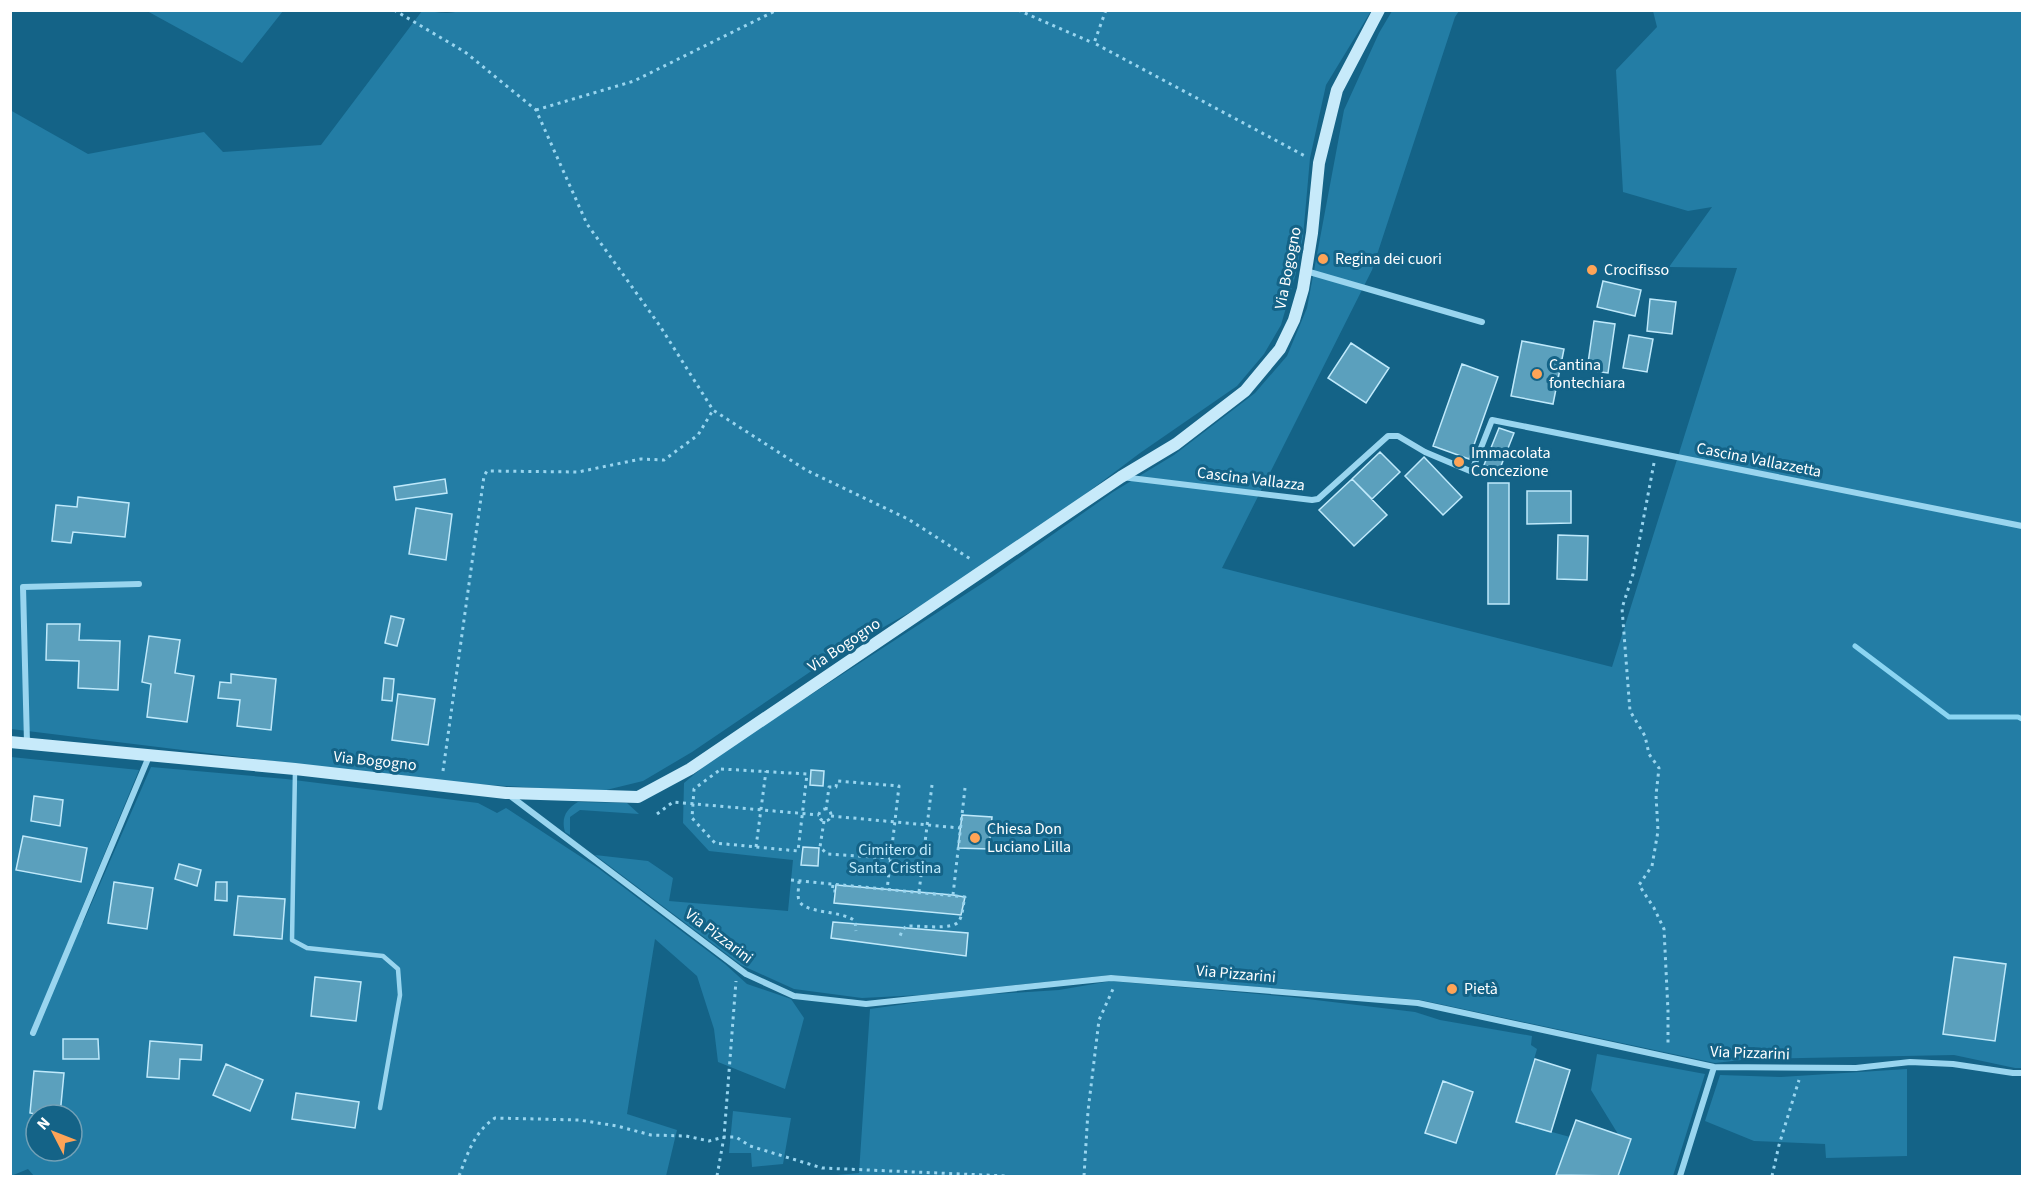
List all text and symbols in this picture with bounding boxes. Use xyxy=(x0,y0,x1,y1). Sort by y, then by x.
street label: Via Bogogno xyxy=(1269,225,1307,311)
place label: Regina dei cuori xyxy=(1335,248,1442,270)
marker: Regina dei cuori xyxy=(1316,252,1330,266)
place label: Crocifisso xyxy=(1604,259,1669,281)
marker: Crocifisso xyxy=(1585,263,1599,277)
place label: Cantina fontechiara xyxy=(1549,354,1625,394)
marker: Cantina fontechiara xyxy=(1530,367,1544,381)
street label: Cascina Vallazzetta xyxy=(1695,437,1823,483)
place label: Immacolata Concezione xyxy=(1471,442,1551,482)
marker: Immacolata Concezione xyxy=(1452,455,1466,469)
street label: Cascina Vallazza xyxy=(1196,461,1306,497)
street label: Via Bogogno xyxy=(803,613,885,677)
street label: Via Bogogno xyxy=(332,746,418,776)
place label: Chiesa Don Luciano Lilla xyxy=(987,818,1071,858)
marker: Chiesa Don Luciano Lilla xyxy=(968,831,982,845)
park label: Cimitero di Santa Cristina xyxy=(849,839,941,879)
street label: Via Pizzarini xyxy=(680,903,758,969)
street label: Via Pizzarini xyxy=(1195,960,1277,988)
place label: Pietà xyxy=(1464,978,1498,1000)
marker: Pietà xyxy=(1445,982,1459,996)
street label: Via Pizzarini xyxy=(1710,1041,1790,1065)
north arrow xyxy=(24,1103,84,1163)
text: N xyxy=(32,1112,55,1135)

